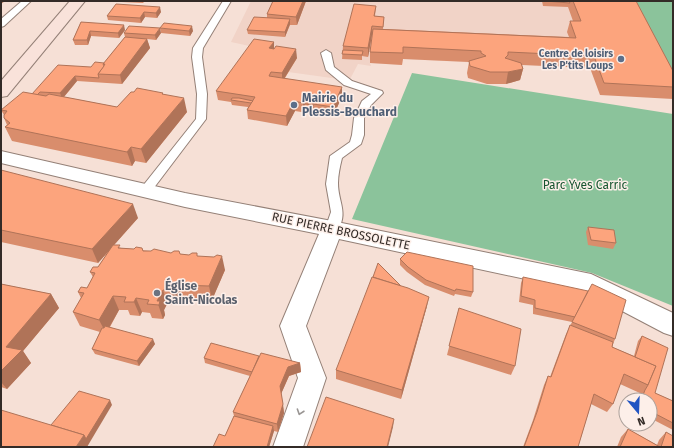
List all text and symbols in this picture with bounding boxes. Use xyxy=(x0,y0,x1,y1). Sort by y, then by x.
place label: Centre de loisirs Les P'tits Loups xyxy=(539,48,613,72)
marker: Centre de loisirs Les P'tits Loups xyxy=(616,54,626,64)
place label: Mairie du Plessis-Bouchard xyxy=(302,91,397,119)
marker: Mairie du Plessis-Bouchard xyxy=(289,100,299,110)
park label: Parc Yves Carric xyxy=(543,178,628,192)
street label: RUE PIERRE BROSSOLETTE xyxy=(271,209,411,253)
place label: Église Saint-Nicolas xyxy=(165,277,238,307)
marker: Église Saint-Nicolas xyxy=(152,288,162,298)
north arrow xyxy=(618,392,658,432)
one-way arrow xyxy=(296,409,305,416)
text: N xyxy=(636,414,647,428)

